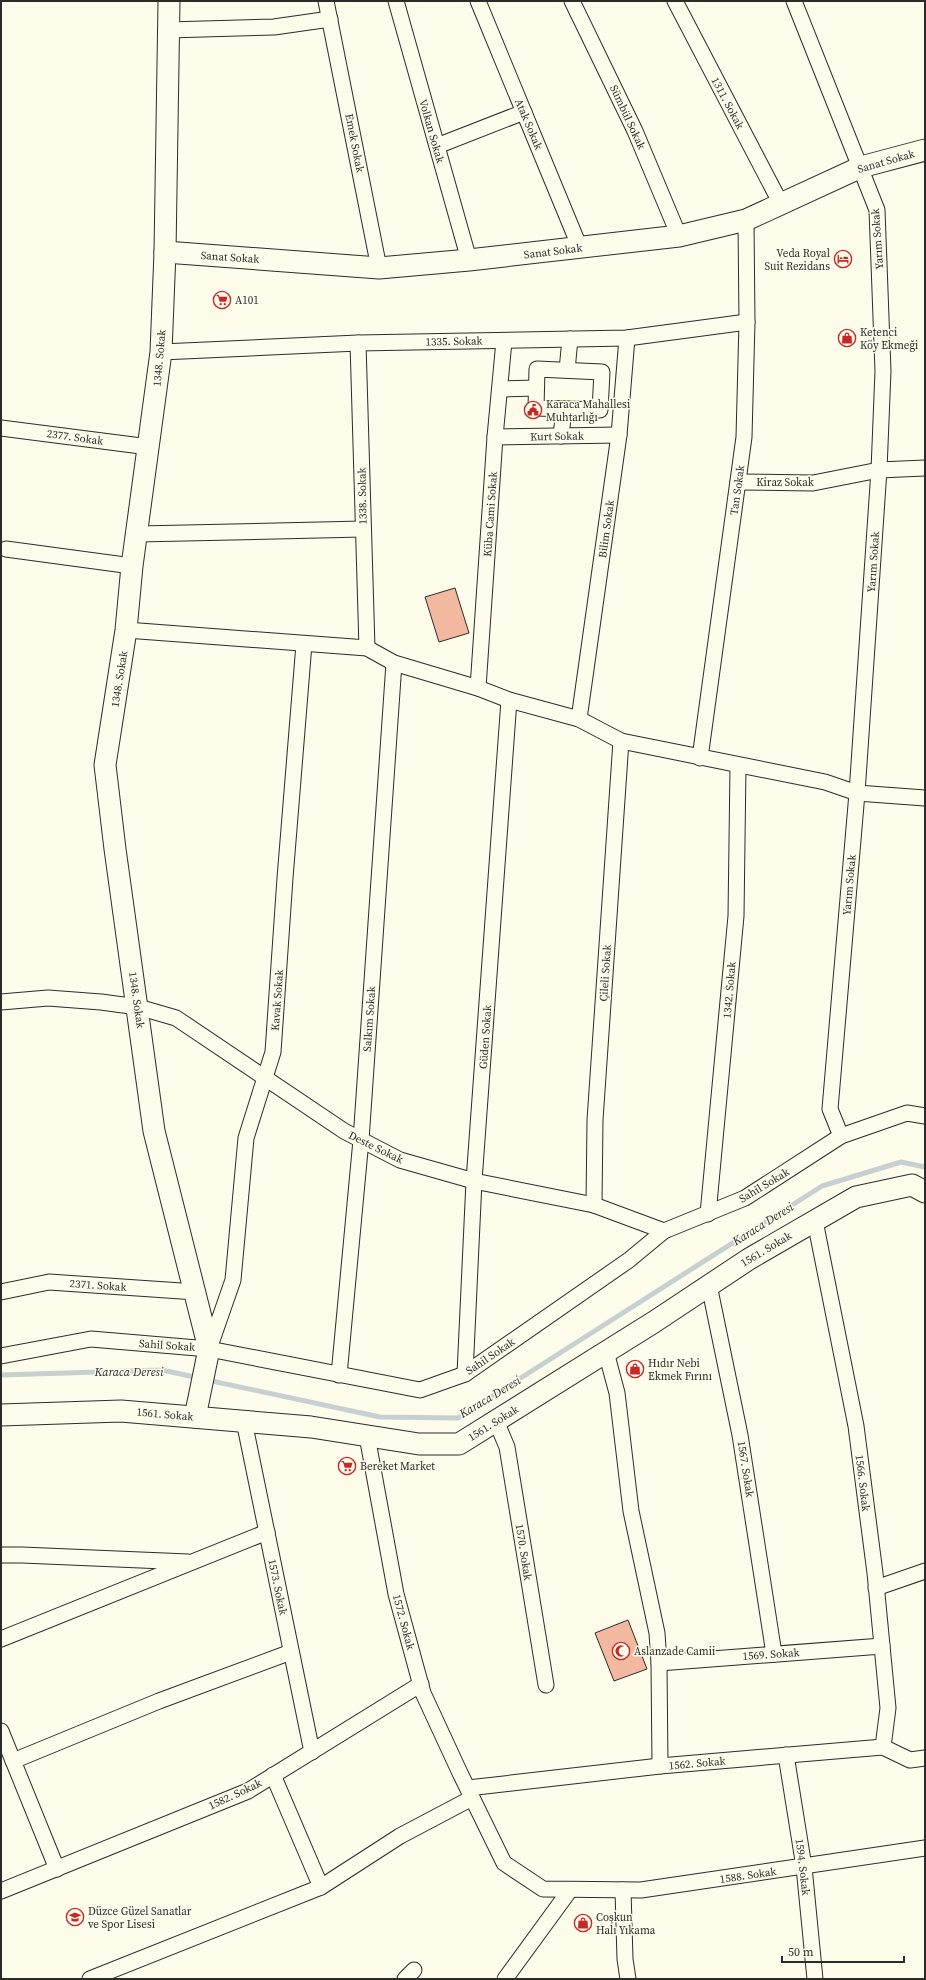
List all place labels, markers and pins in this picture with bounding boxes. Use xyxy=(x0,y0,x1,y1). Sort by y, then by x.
place label: Veda Royal Suit Rezidans xyxy=(765,246,830,274)
hotel icon: Veda Royal Suit Rezidans xyxy=(833,249,853,269)
supermarket icon: A101 xyxy=(212,290,232,310)
place label: A101 xyxy=(235,293,259,308)
place label: Ketenci Köy Ekmeği xyxy=(860,325,918,353)
shop icon: Ketenci Köy Ekmeği xyxy=(837,328,857,348)
place label: Karaca Mahallesi Muhtarlığı xyxy=(546,397,630,425)
public building icon: Karaca Mahallesi Muhtarlığı xyxy=(523,400,543,420)
place label: Hıdır Nebi Ekmek Fırını xyxy=(648,1356,712,1384)
shop icon: Hıdır Nebi Ekmek Fırını xyxy=(625,1359,645,1379)
supermarket icon: Bereket Market xyxy=(337,1456,357,1476)
place label: Bereket Market xyxy=(360,1459,435,1474)
mosque icon: Aslanzade Camii xyxy=(611,1641,631,1661)
place label: Aslanzade Camii xyxy=(634,1644,715,1659)
place label: Düzce Güzel Sanatlar ve Spor Lisesi xyxy=(88,1904,192,1932)
school or university icon: Düzce Güzel Sanatlar ve Spor Lisesi xyxy=(65,1907,85,1927)
place label: Coşkun Halı Yıkama xyxy=(596,1910,656,1938)
shop icon: Coşkun Halı Yıkama xyxy=(573,1913,593,1933)

